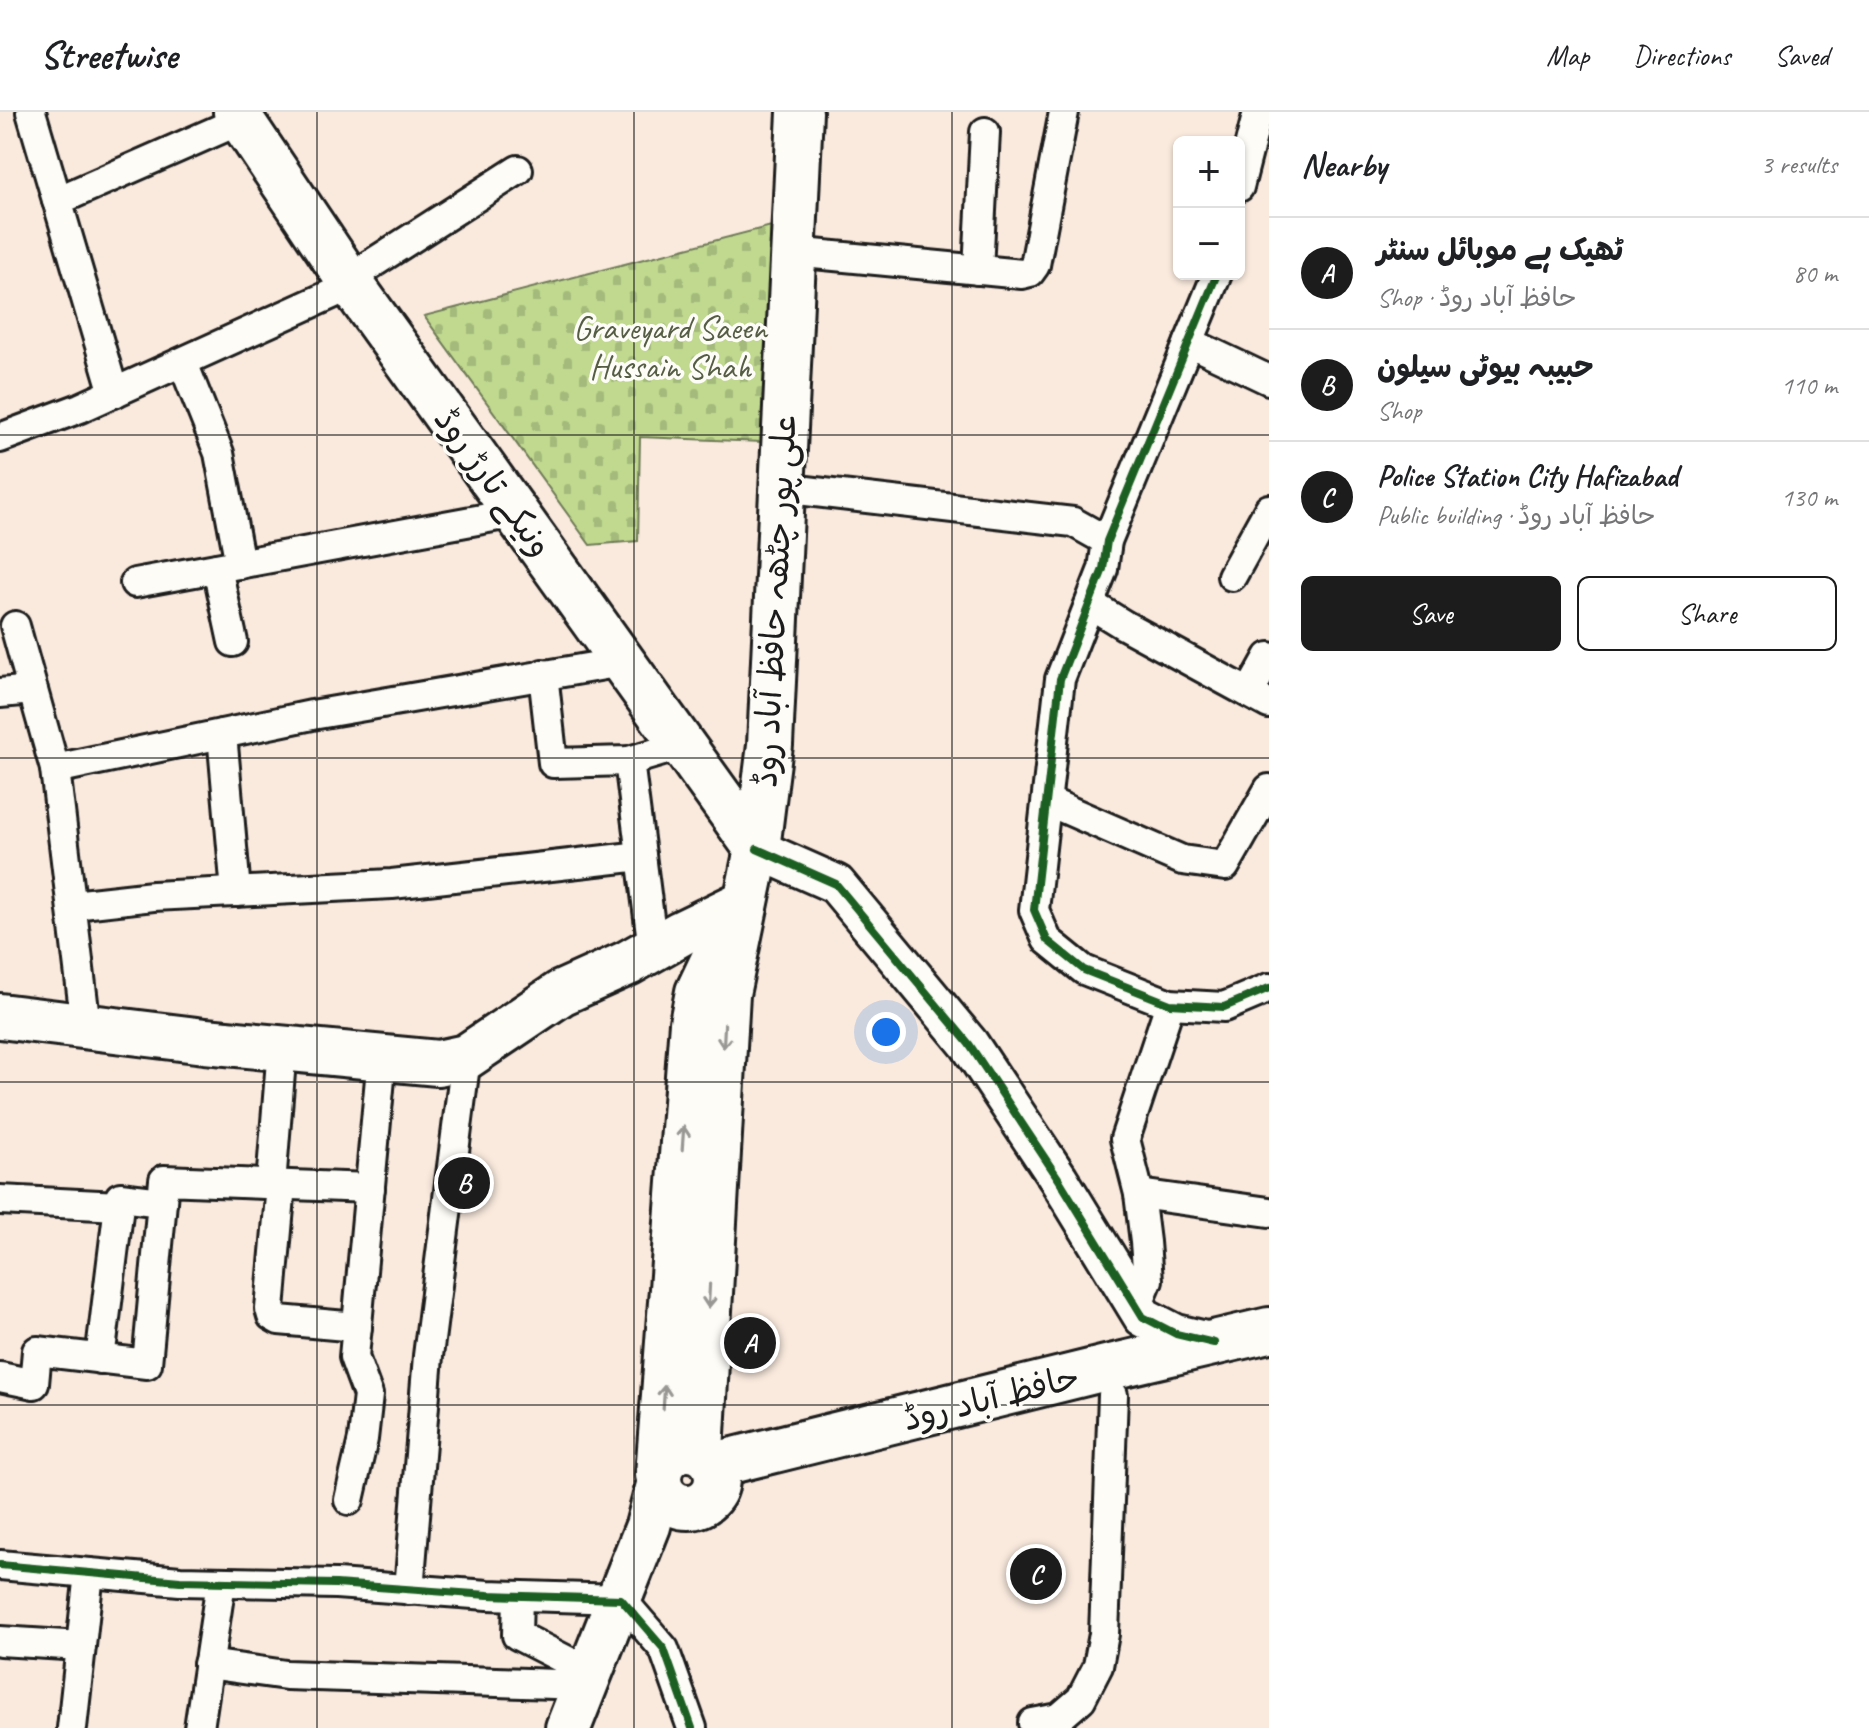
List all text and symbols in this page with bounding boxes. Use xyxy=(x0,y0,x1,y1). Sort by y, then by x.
text: Streetwise xyxy=(40,32,177,79)
text: Map xyxy=(1546,38,1589,73)
text: Directions xyxy=(1633,38,1731,73)
text: Saved xyxy=(1775,38,1829,73)
map controls xyxy=(1173,136,1245,280)
button: + xyxy=(1173,136,1245,208)
text: Nearby xyxy=(1301,143,1387,186)
text: 3 results xyxy=(1761,148,1837,181)
button: − xyxy=(1173,208,1245,280)
text: ٹھیک ہے موبائل سنٹر xyxy=(1377,231,1623,269)
text: A xyxy=(1320,257,1334,290)
text: 80 m xyxy=(1793,257,1837,290)
text: Shop · حافظ آباد روڈ xyxy=(1377,281,1576,314)
park label: Graveyard Saeen Hussain Shah xyxy=(573,306,768,388)
text: حبیبہ بیوٹی سیلون xyxy=(1377,348,1594,386)
text: B xyxy=(1320,369,1334,402)
text: 110 m xyxy=(1781,369,1837,402)
text: Shop xyxy=(1377,394,1421,427)
street label: ونیکے تارڑ روڈ xyxy=(424,399,562,566)
street label: علی پور چٹھہ حافظ آباد روڈ xyxy=(743,413,806,789)
text: Police Station City Hafizabad xyxy=(1377,457,1678,495)
text: C xyxy=(1321,481,1333,514)
text: 130 m xyxy=(1781,481,1837,514)
text: Public building · حافظ آباد روڈ xyxy=(1377,499,1656,532)
button: Save xyxy=(1301,576,1561,651)
button: Share xyxy=(1577,576,1837,651)
your location xyxy=(866,1012,906,1052)
one-way arrow xyxy=(717,1022,732,1049)
one-way arrow xyxy=(676,1125,691,1152)
pin: B xyxy=(438,1153,490,1213)
one-way arrow xyxy=(702,1282,717,1309)
pin: A xyxy=(724,1313,776,1373)
street label: حافظ آباد روڈ xyxy=(899,1355,1084,1440)
one-way arrow xyxy=(657,1384,672,1411)
pin: C xyxy=(1010,1544,1062,1604)

